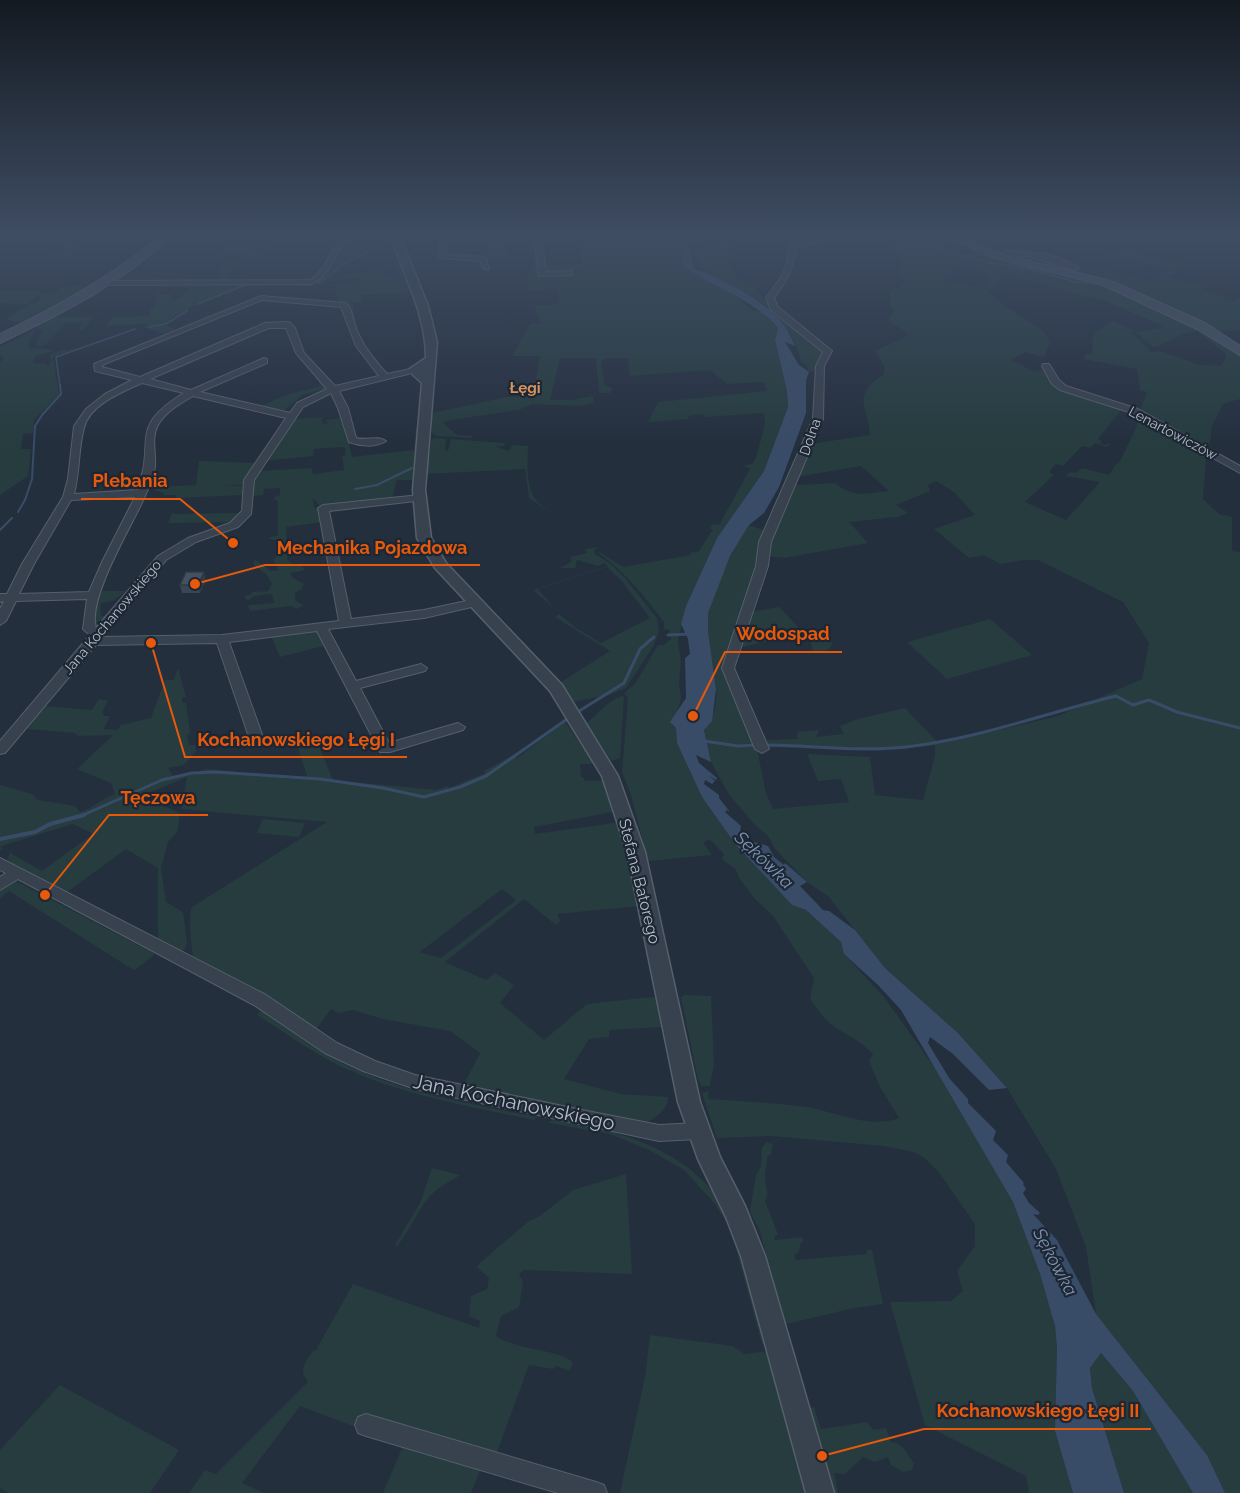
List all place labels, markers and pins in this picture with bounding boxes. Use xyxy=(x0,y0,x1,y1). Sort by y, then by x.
callout: Plebania xyxy=(81,463,180,499)
callout: Mechanika Pojazdowa xyxy=(265,529,480,565)
callout: Wodospad xyxy=(725,616,842,652)
callout: Kochanowskiego Łęgi I xyxy=(185,721,407,757)
callout: Tęczowa xyxy=(109,779,208,815)
callout: Kochanowskiego Łęgi II xyxy=(924,1393,1151,1429)

